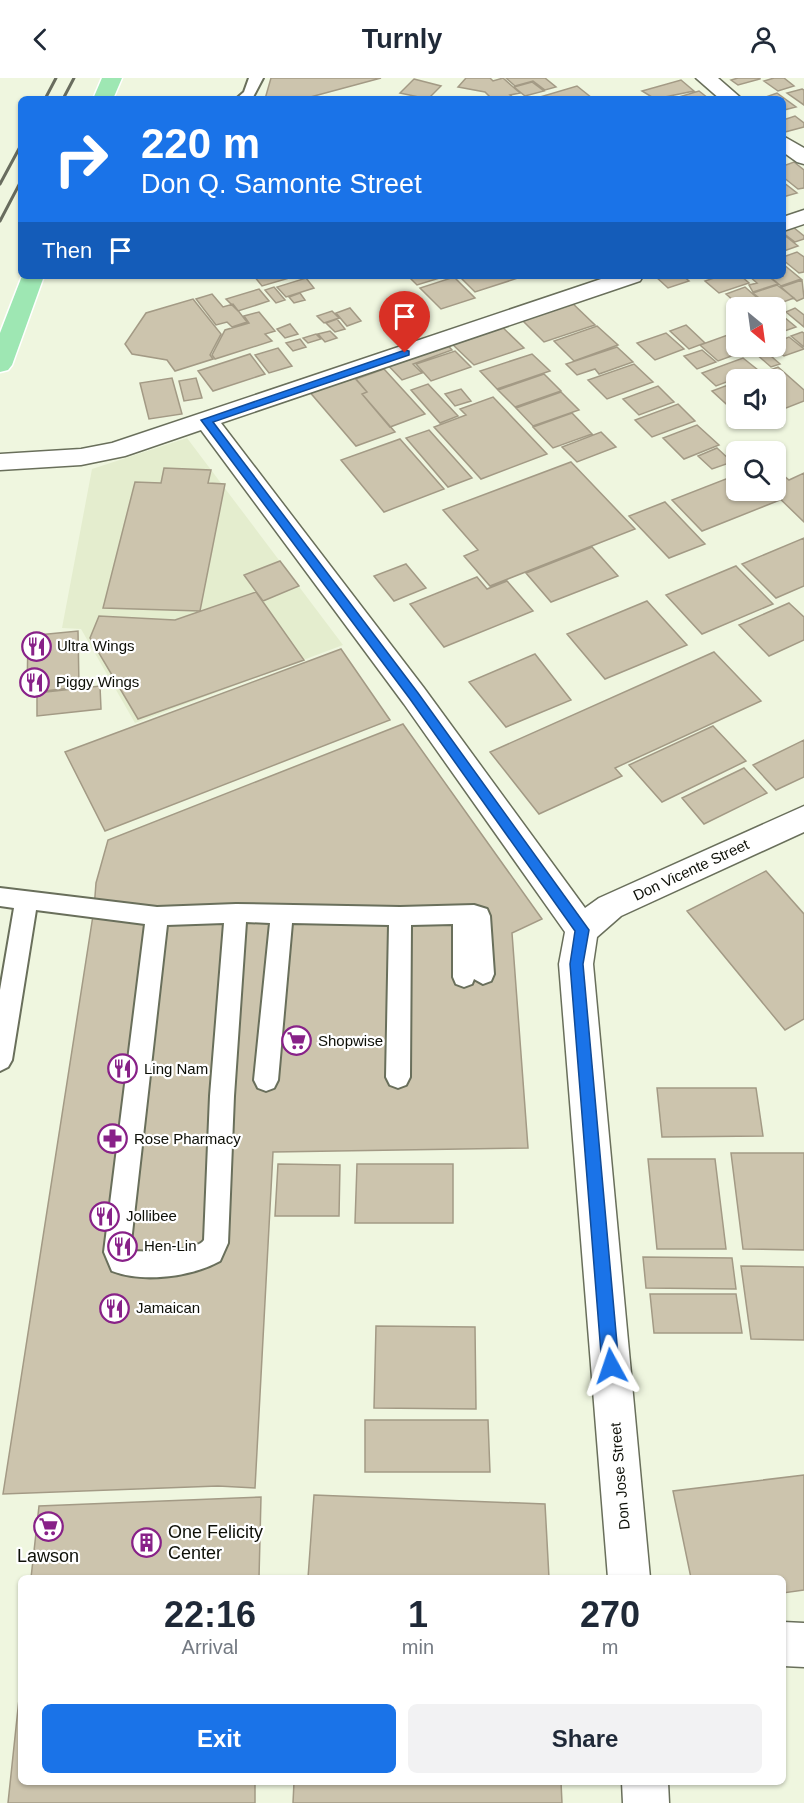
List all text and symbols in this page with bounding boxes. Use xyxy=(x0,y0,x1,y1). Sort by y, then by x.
icon: back xyxy=(24,23,57,56)
icon: person xyxy=(747,23,780,56)
text: Turnly xyxy=(362,24,442,54)
icon: right xyxy=(42,120,120,198)
text: 220 m xyxy=(141,120,260,167)
text: Don Q. Samonte Street xyxy=(141,169,422,199)
icon: arrive xyxy=(104,234,137,267)
text: Then xyxy=(42,238,92,263)
pin xyxy=(379,291,430,353)
north arrow xyxy=(726,297,786,357)
map controls xyxy=(726,297,786,501)
icon: arrive xyxy=(388,300,421,333)
button: sound xyxy=(726,369,786,429)
button: search xyxy=(726,441,786,501)
restaurant icon: Ultra Wings xyxy=(20,630,52,662)
place label: Ultra Wings xyxy=(57,637,135,654)
restaurant icon: Piggy Wings xyxy=(19,666,51,698)
place label: Piggy Wings xyxy=(56,673,139,690)
street label: Don Vicente Street xyxy=(630,835,752,904)
supermarket icon: Shopwise xyxy=(281,1025,313,1057)
place label: Shopwise xyxy=(318,1032,383,1049)
restaurant icon: Ling Nam xyxy=(107,1053,139,1085)
place label: Ling Nam xyxy=(144,1060,208,1077)
pharmacy icon: Rose Pharmacy xyxy=(97,1123,129,1155)
place label: Rose Pharmacy xyxy=(134,1130,241,1147)
restaurant icon: Jollibee xyxy=(89,1200,121,1232)
place label: Jollibee xyxy=(126,1207,177,1224)
restaurant icon: Hen-Lin xyxy=(107,1230,139,1262)
place label: Hen-Lin xyxy=(144,1237,197,1254)
restaurant icon: Jamaican xyxy=(99,1292,131,1324)
place label: Jamaican xyxy=(136,1299,200,1316)
position arrow xyxy=(579,1334,643,1398)
street label: Don Jose Street xyxy=(606,1421,633,1530)
supermarket icon: Lawson xyxy=(32,1511,64,1543)
place label: One Felicity Center xyxy=(168,1522,263,1563)
building icon: One Felicity Center xyxy=(131,1526,163,1558)
place label: Lawson xyxy=(17,1546,79,1566)
text: 22:16 xyxy=(164,1594,256,1635)
text: 1 xyxy=(408,1594,428,1635)
text: 270 xyxy=(580,1594,640,1635)
text: Arrival xyxy=(182,1636,238,1658)
text: min xyxy=(402,1636,434,1658)
text: m xyxy=(602,1636,618,1658)
button: Exit xyxy=(42,1704,396,1773)
button: Share xyxy=(408,1704,762,1773)

